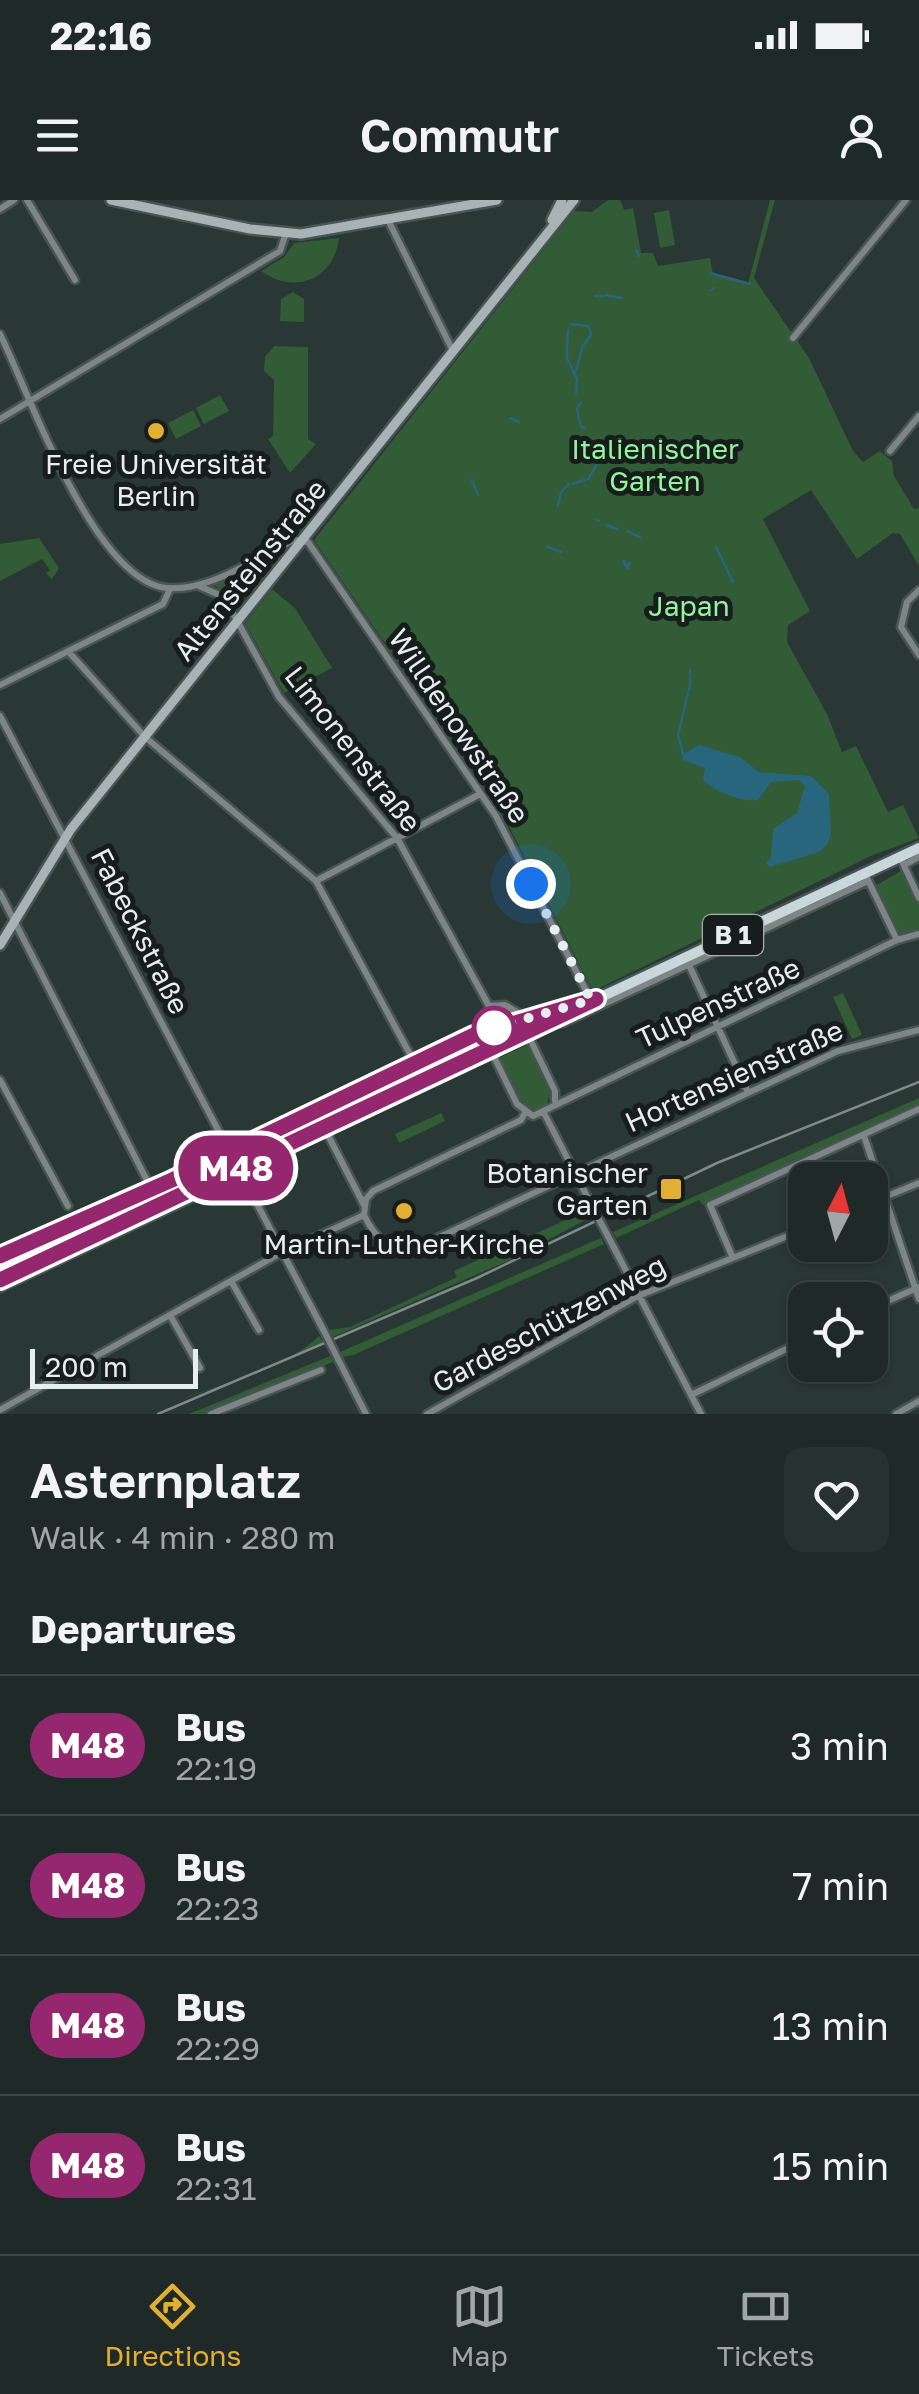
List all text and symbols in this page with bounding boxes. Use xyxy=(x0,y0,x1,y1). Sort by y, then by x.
text: 22:16 xyxy=(50,13,152,58)
icon: menu xyxy=(30,108,85,163)
text: Commutr xyxy=(360,108,559,162)
icon: person xyxy=(834,108,889,163)
marker: Freie Universität Berlin xyxy=(145,420,167,442)
park label: Italienischer Garten xyxy=(571,432,739,497)
place label: Freie Universität Berlin xyxy=(45,447,267,512)
street label: Altensteinstraße xyxy=(167,473,333,667)
park label: Japan xyxy=(648,589,730,622)
street label: Willdenowstraße xyxy=(382,622,537,829)
street label: Limonenstraße xyxy=(279,659,428,838)
street label: Fabeckstraße xyxy=(85,842,196,1019)
your location xyxy=(506,859,556,909)
road number: B 1 xyxy=(703,915,763,955)
street label: Tulpenstraße xyxy=(631,950,805,1055)
unlabelled marker xyxy=(473,1007,515,1049)
street label: Hortensienstraße xyxy=(620,1013,848,1138)
line badge: M48 xyxy=(178,1136,294,1200)
text: M48 xyxy=(198,1147,274,1189)
place label: Botanischer Garten xyxy=(486,1156,648,1221)
north arrow xyxy=(788,1162,888,1262)
map controls xyxy=(788,1162,888,1382)
marker: Botanischer Garten xyxy=(658,1176,684,1202)
marker: Martin-Luther-Kirche xyxy=(393,1200,415,1222)
place label: Martin-Luther-Kirche xyxy=(263,1227,545,1260)
street label: Gardeschützenweg xyxy=(427,1248,671,1399)
button: locate xyxy=(788,1282,888,1382)
scale bar xyxy=(30,1344,198,1388)
text: 200 m xyxy=(45,1350,128,1383)
button: heart xyxy=(784,1447,889,1552)
text: Asternplatz xyxy=(30,1451,301,1509)
text: Walk · 4 min · 280 m xyxy=(30,1518,335,1556)
text: Departures xyxy=(30,1606,236,1651)
text: Bus xyxy=(175,1704,246,1749)
text: 3 min xyxy=(790,1723,889,1768)
text: M48 xyxy=(50,1724,125,1766)
text: 22:19 xyxy=(175,1749,257,1787)
text: Bus xyxy=(175,1844,246,1889)
text: 7 min xyxy=(792,1863,889,1908)
text: M48 xyxy=(50,1864,125,1906)
text: 22:23 xyxy=(175,1889,259,1927)
text: Bus xyxy=(175,1984,246,2029)
text: 13 min xyxy=(772,2003,889,2048)
text: M48 xyxy=(50,2004,125,2046)
text: 22:29 xyxy=(175,2029,260,2067)
text: Bus xyxy=(175,2124,246,2169)
text: 15 min xyxy=(772,2143,889,2188)
text: M48 xyxy=(50,2144,125,2186)
text: 22:31 xyxy=(175,2169,256,2207)
tab: Directions xyxy=(105,2279,241,2372)
tab: Map xyxy=(451,2279,508,2372)
tab: Tickets xyxy=(717,2279,814,2372)

